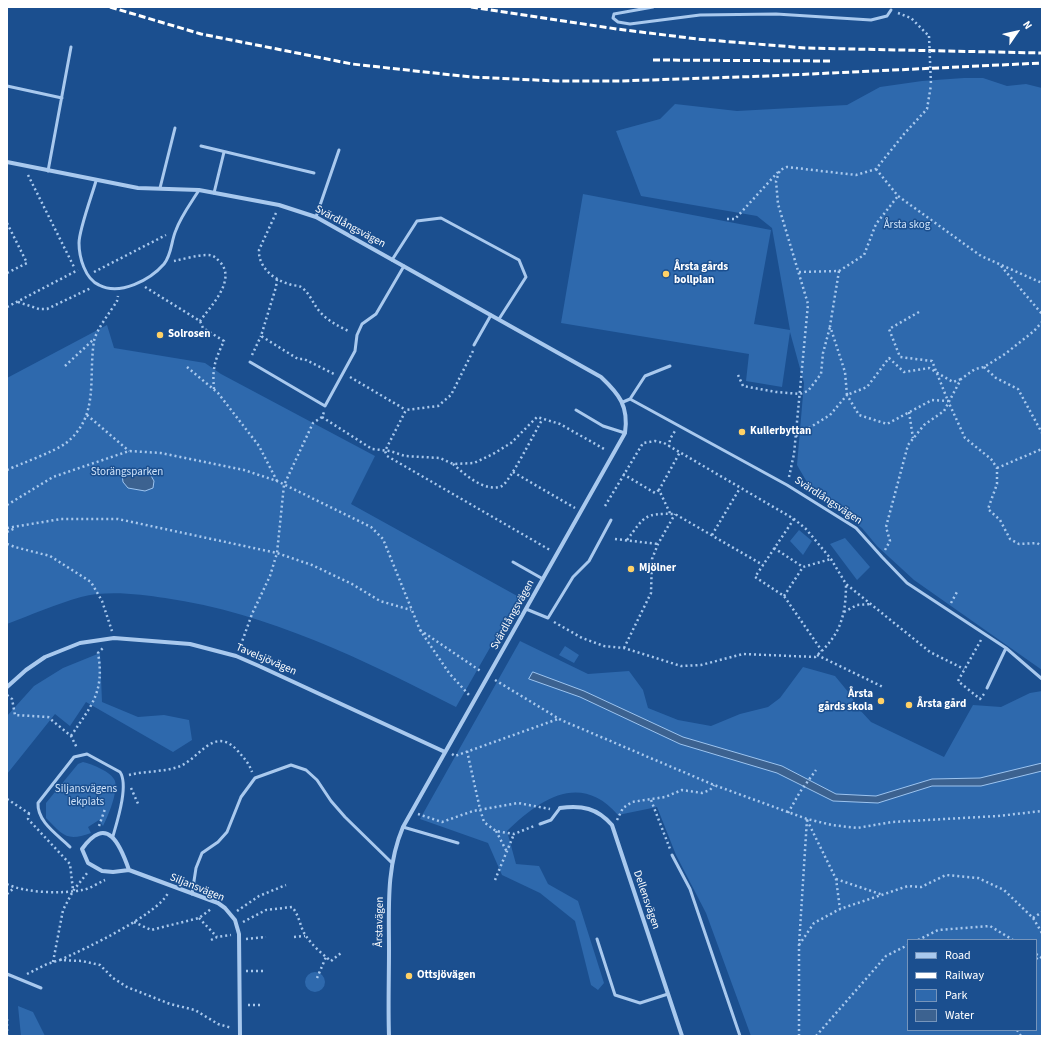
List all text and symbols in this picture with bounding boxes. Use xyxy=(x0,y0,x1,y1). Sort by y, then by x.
north arrow xyxy=(997,12,1037,52)
text: N xyxy=(1019,18,1036,32)
street label: Svärdlångsvägen xyxy=(312,203,388,251)
park label: Årsta skog xyxy=(884,219,930,233)
place label: Årsta gårds bollplan xyxy=(674,261,728,287)
marker: Årsta gårds bollplan xyxy=(661,269,671,279)
place label: Solrosen xyxy=(168,328,211,342)
marker: Solrosen xyxy=(155,330,165,340)
place label: Kullerbyttan xyxy=(750,425,811,439)
marker: Kullerbyttan xyxy=(737,427,747,437)
park label: Storängsparken xyxy=(91,466,163,480)
street label: Svärdlångsvägen xyxy=(792,474,864,528)
place label: Mjölner xyxy=(639,562,676,576)
marker: Mjölner xyxy=(626,564,636,574)
street label: Svärdlångsvägen xyxy=(488,578,538,652)
street label: Tavelsjövägen xyxy=(234,641,298,679)
place label: Årsta gårds skola xyxy=(818,688,873,714)
marker: Årsta gårds skola xyxy=(876,696,886,706)
place label: Årsta gård xyxy=(917,698,966,712)
marker: Årsta gård xyxy=(904,700,914,710)
park label: Siljansvägens lekplats xyxy=(55,783,117,809)
street label: Dellensvägen xyxy=(630,869,662,931)
street label: Siljansvägen xyxy=(168,871,226,905)
street label: Årstavägen xyxy=(373,897,387,947)
legend xyxy=(907,939,1037,1031)
text: Road xyxy=(945,947,971,964)
text: Railway xyxy=(945,967,984,984)
place label: Ottsjövägen xyxy=(417,969,476,983)
marker: Ottsjövägen xyxy=(404,971,414,981)
text: Park xyxy=(945,987,967,1004)
text: Water xyxy=(945,1007,974,1024)

